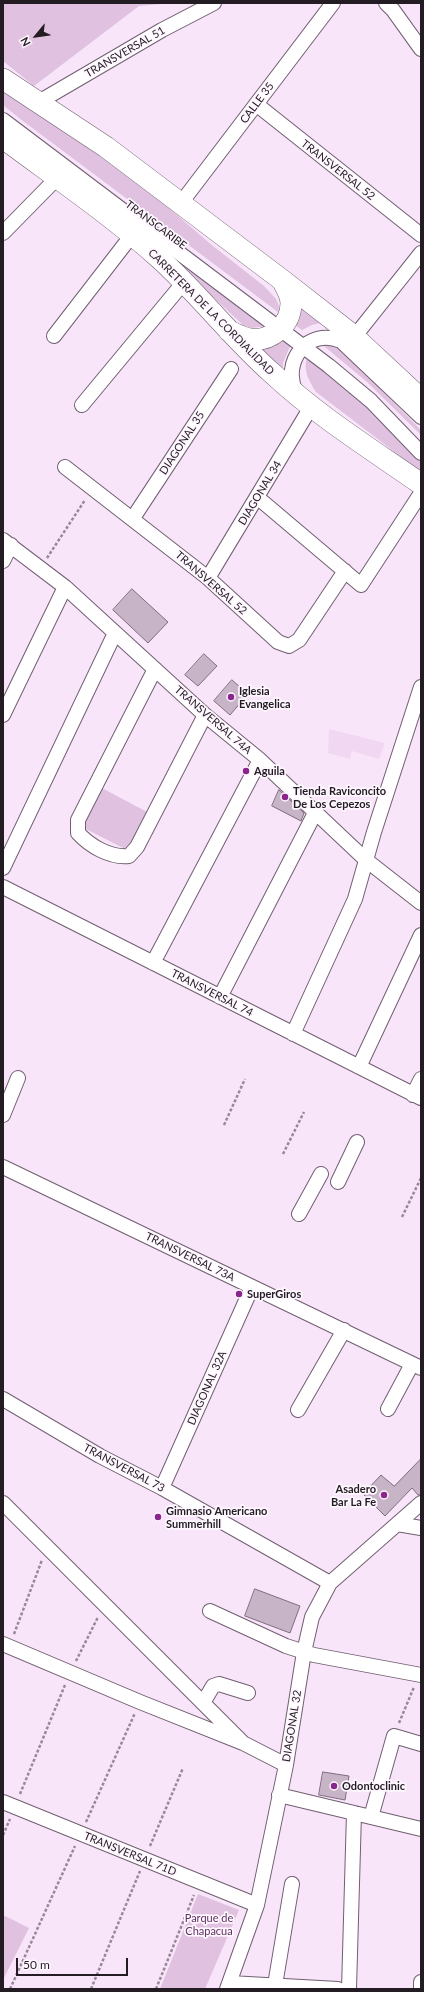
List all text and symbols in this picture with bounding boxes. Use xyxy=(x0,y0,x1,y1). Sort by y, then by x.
north arrow xyxy=(16,16,56,56)
street label: TRANSVERSAL 51 xyxy=(83,24,167,80)
text: N xyxy=(17,35,33,49)
street label: CALLE 35 xyxy=(237,80,277,126)
street label: TRANSVERSAL 52 xyxy=(298,137,378,203)
street label: TRANSCARIBE xyxy=(123,198,189,252)
street label: CARRETERA DE LA CORDIALIDAD xyxy=(145,246,277,378)
street label: DIAGONAL 35 xyxy=(157,409,207,477)
street label: DIAGONAL 34 xyxy=(236,458,284,528)
street label: TRANSVERSAL 52 xyxy=(173,548,249,618)
street label: TRANSVERSAL 74A xyxy=(172,683,254,757)
place label: Iglesia Evangelica xyxy=(239,684,291,710)
marker: Iglesia Evangelica xyxy=(226,692,236,702)
place label: Aguila xyxy=(254,764,285,778)
marker: Aguila xyxy=(241,766,251,776)
place label: Tienda Raviconcito De Los Cepezos xyxy=(293,784,386,810)
marker: Tienda Raviconcito De Los Cepezos xyxy=(280,792,290,802)
street label: TRANSVERSAL 74 xyxy=(169,967,255,1019)
street label: TRANSVERSAL 73A xyxy=(143,1230,237,1284)
place label: SuperGiros xyxy=(247,1287,301,1301)
marker: SuperGiros xyxy=(234,1289,244,1299)
street label: DIAGONAL 32A xyxy=(185,1349,229,1427)
street label: TRANSVERSAL 73 xyxy=(81,1441,167,1495)
place label: Asadero Bar La Fe xyxy=(331,1482,376,1508)
marker: Asadero Bar La Fe xyxy=(379,1490,389,1500)
place label: Gimnasio Americano Summerhill xyxy=(166,1504,267,1530)
marker: Gimnasio Americano Summerhill xyxy=(153,1512,163,1522)
street label: DIAGONAL 32 xyxy=(280,1689,304,1763)
place label: Odontoclinic xyxy=(342,1779,405,1793)
marker: Odontoclinic xyxy=(329,1781,339,1791)
street label: TRANSVERSAL 71D xyxy=(82,1829,178,1879)
park label: Parque de Chapacua xyxy=(185,1911,233,1937)
scale bar xyxy=(18,1950,130,1976)
text: 50 m xyxy=(23,1957,50,1972)

